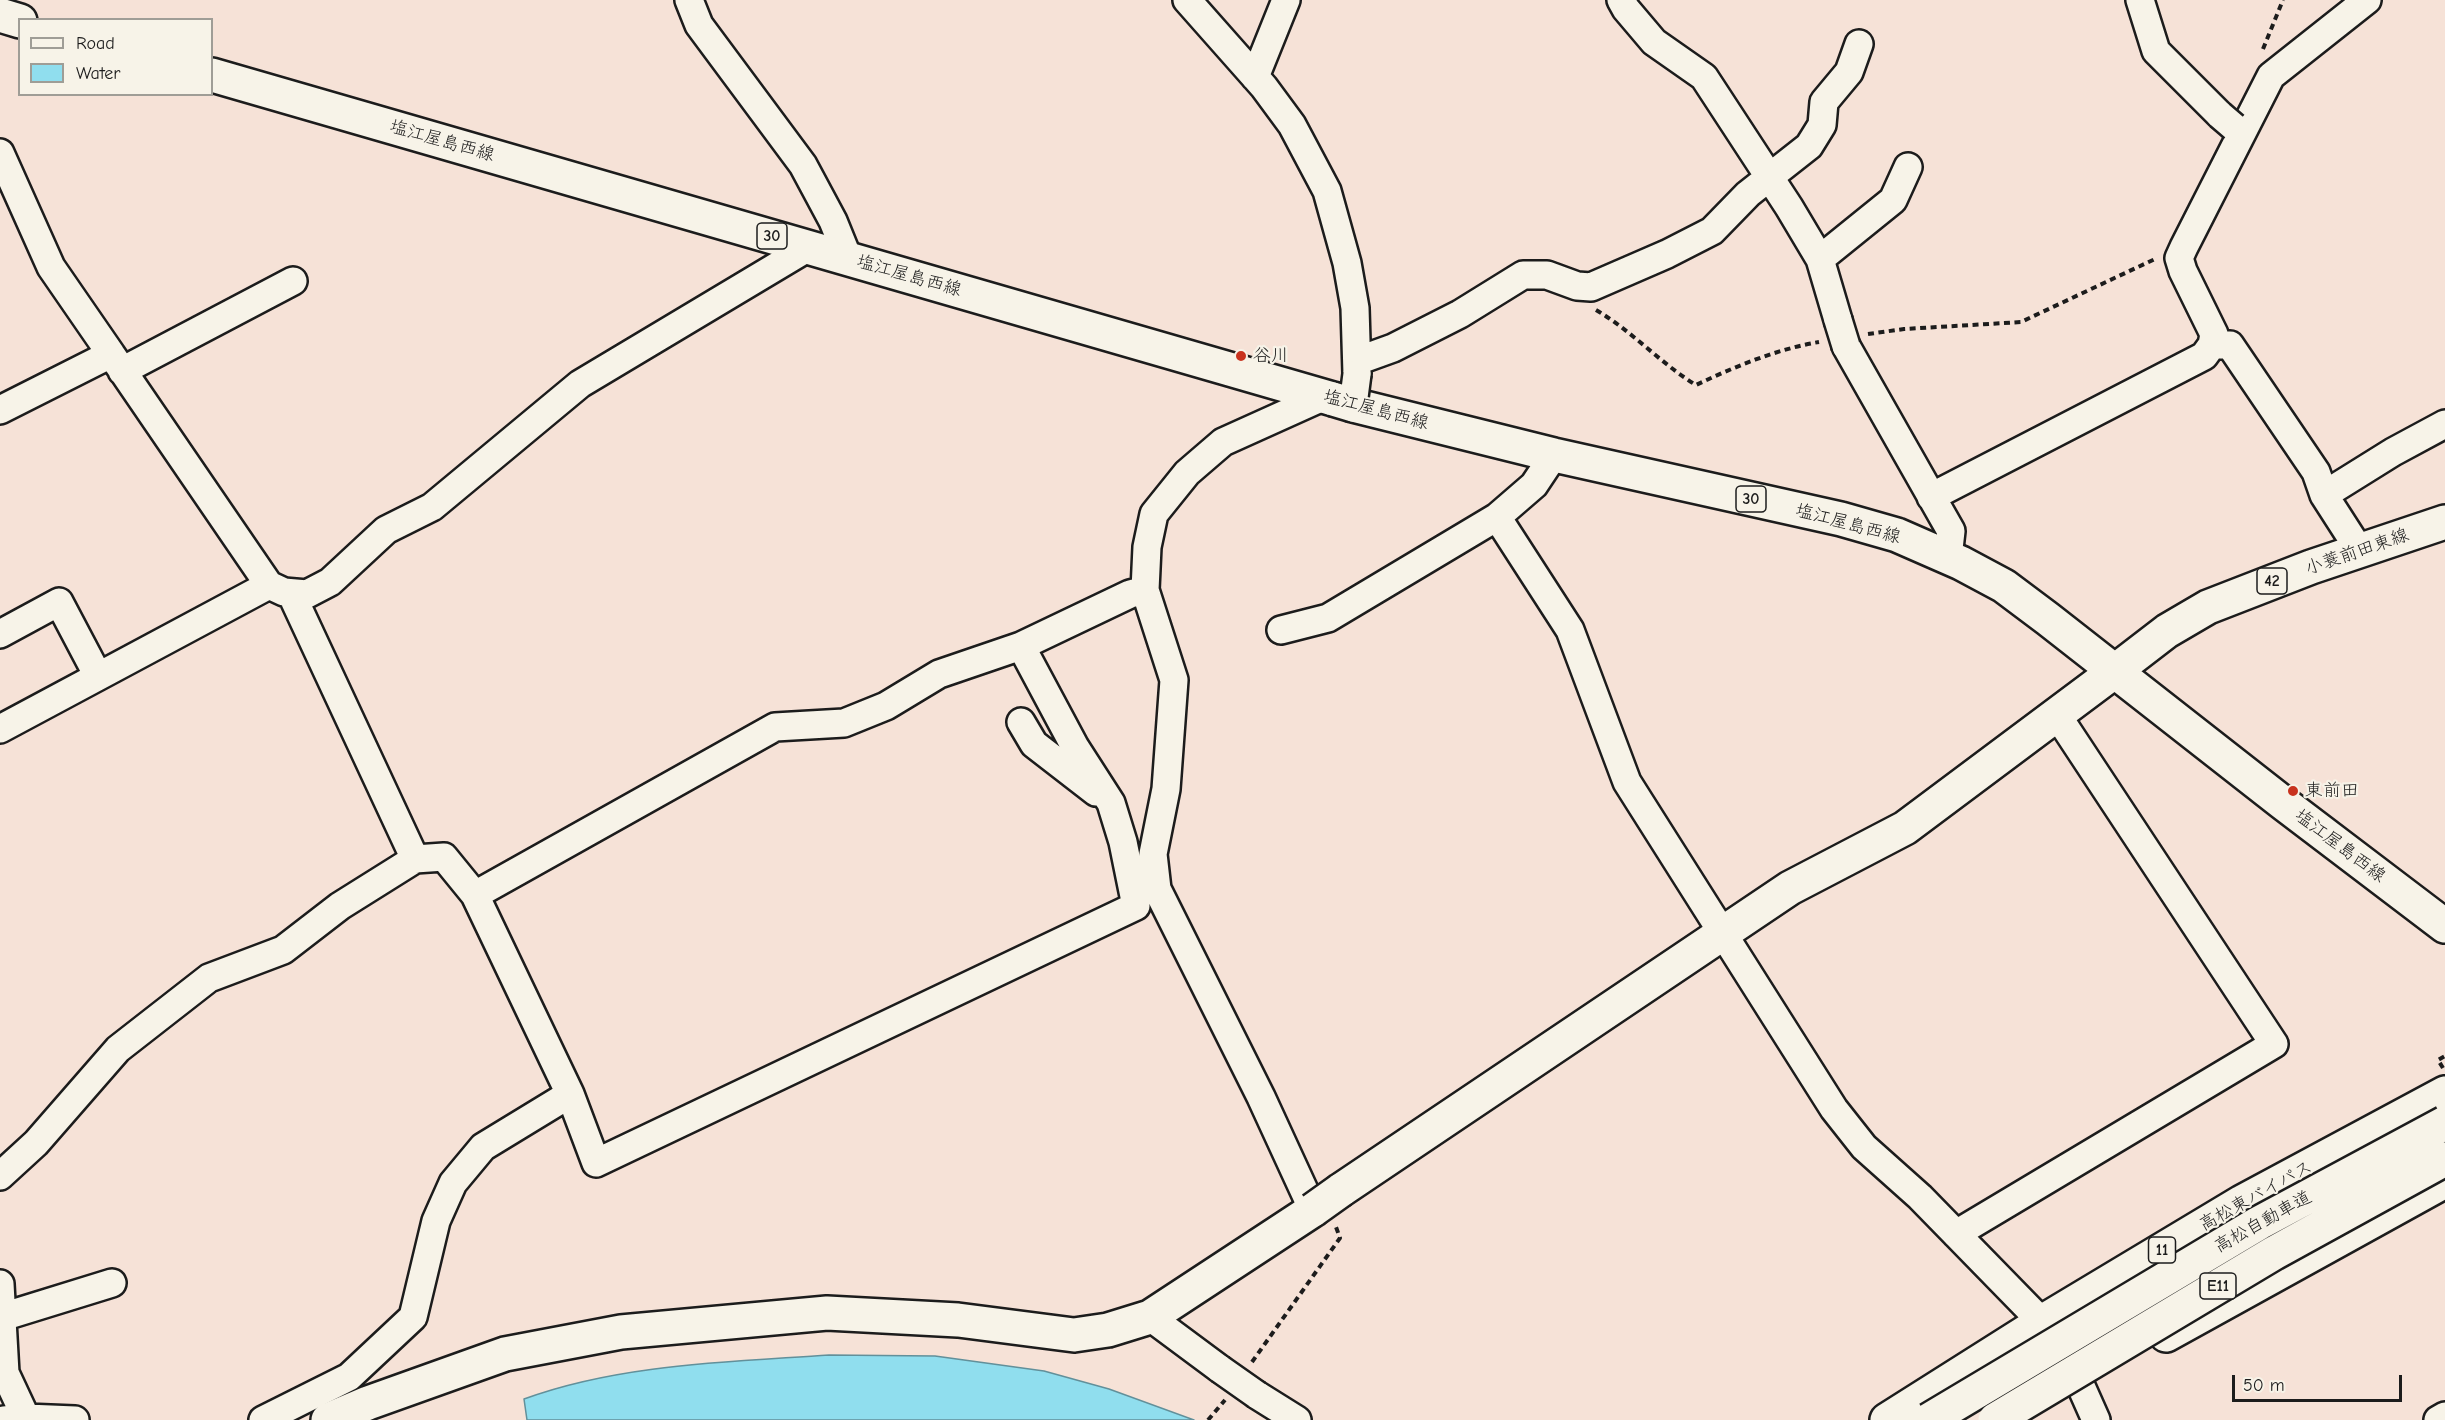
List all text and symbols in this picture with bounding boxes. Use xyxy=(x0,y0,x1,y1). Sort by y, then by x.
legend xyxy=(18,18,213,96)
text: Road xyxy=(76,33,115,54)
text: Water xyxy=(76,63,120,84)
street label: 塩江屋島西線 xyxy=(387,116,497,166)
road number: 30 xyxy=(757,223,787,249)
street label: 塩江屋島西線 xyxy=(854,251,964,301)
place label: 谷川 xyxy=(1253,345,1289,367)
marker: 谷川 xyxy=(1234,349,1248,363)
street label: 塩江屋島西線 xyxy=(1321,386,1431,434)
road number: 30 xyxy=(1736,486,1766,512)
street label: 塩江屋島西線 xyxy=(1793,500,1903,548)
street label: 小蓑前田東線 xyxy=(2302,524,2412,580)
road number: 42 xyxy=(2257,568,2287,594)
place label: 東前田 xyxy=(2305,780,2359,802)
marker: 東前田 xyxy=(2286,784,2300,798)
street label: 塩江屋島西線 xyxy=(2290,805,2390,887)
street label: 高松東バイパス xyxy=(2196,1156,2316,1236)
street label: 高松自動車道 xyxy=(2211,1186,2315,1258)
road number: 11 xyxy=(2148,1237,2176,1263)
road number: E11 xyxy=(2200,1273,2236,1299)
scale bar xyxy=(2235,1363,2404,1401)
text: 50 m xyxy=(2243,1375,2285,1396)

